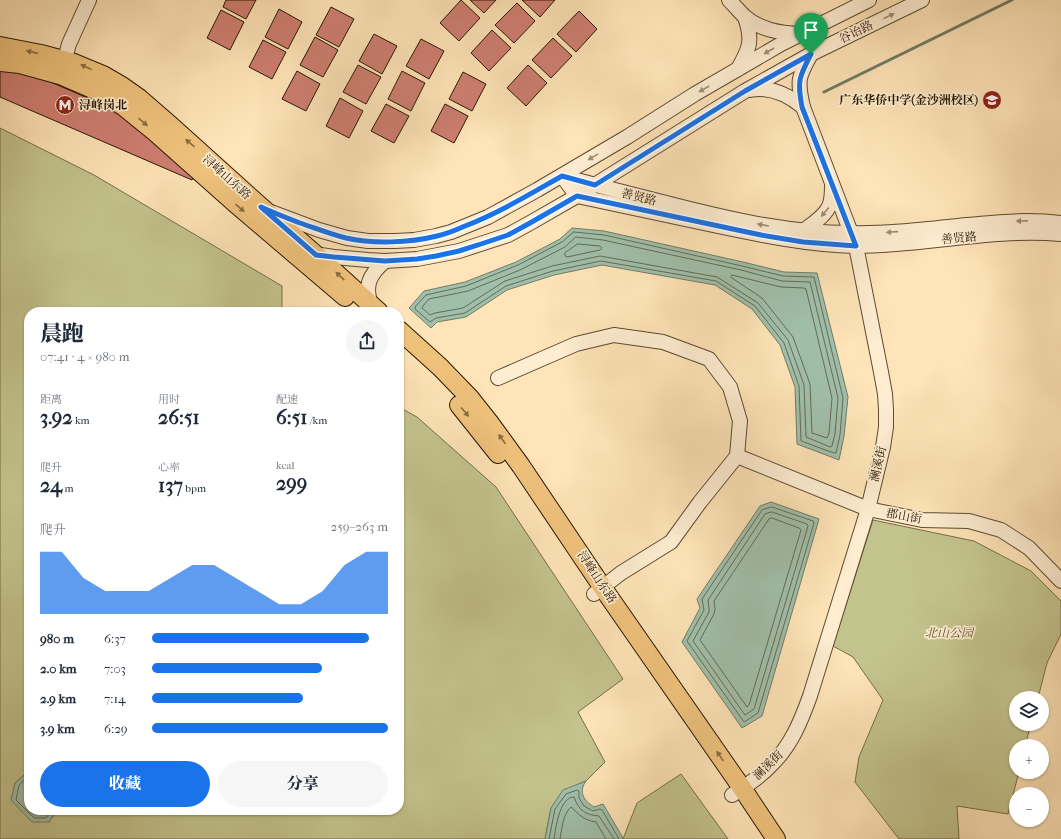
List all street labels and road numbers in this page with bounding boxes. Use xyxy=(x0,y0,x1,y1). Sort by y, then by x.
street label: 谷诒路 xyxy=(837,18,875,46)
street label: 浔峰山东路 xyxy=(200,152,254,202)
street label: 善贤路 xyxy=(620,186,658,208)
street label: 善贤路 xyxy=(940,229,978,247)
street label: 澜溪街 xyxy=(867,444,889,483)
street label: 郡山街 xyxy=(885,506,924,526)
street label: 浔峰山东路 xyxy=(574,548,620,606)
street label: 澜溪街 xyxy=(750,747,787,783)

